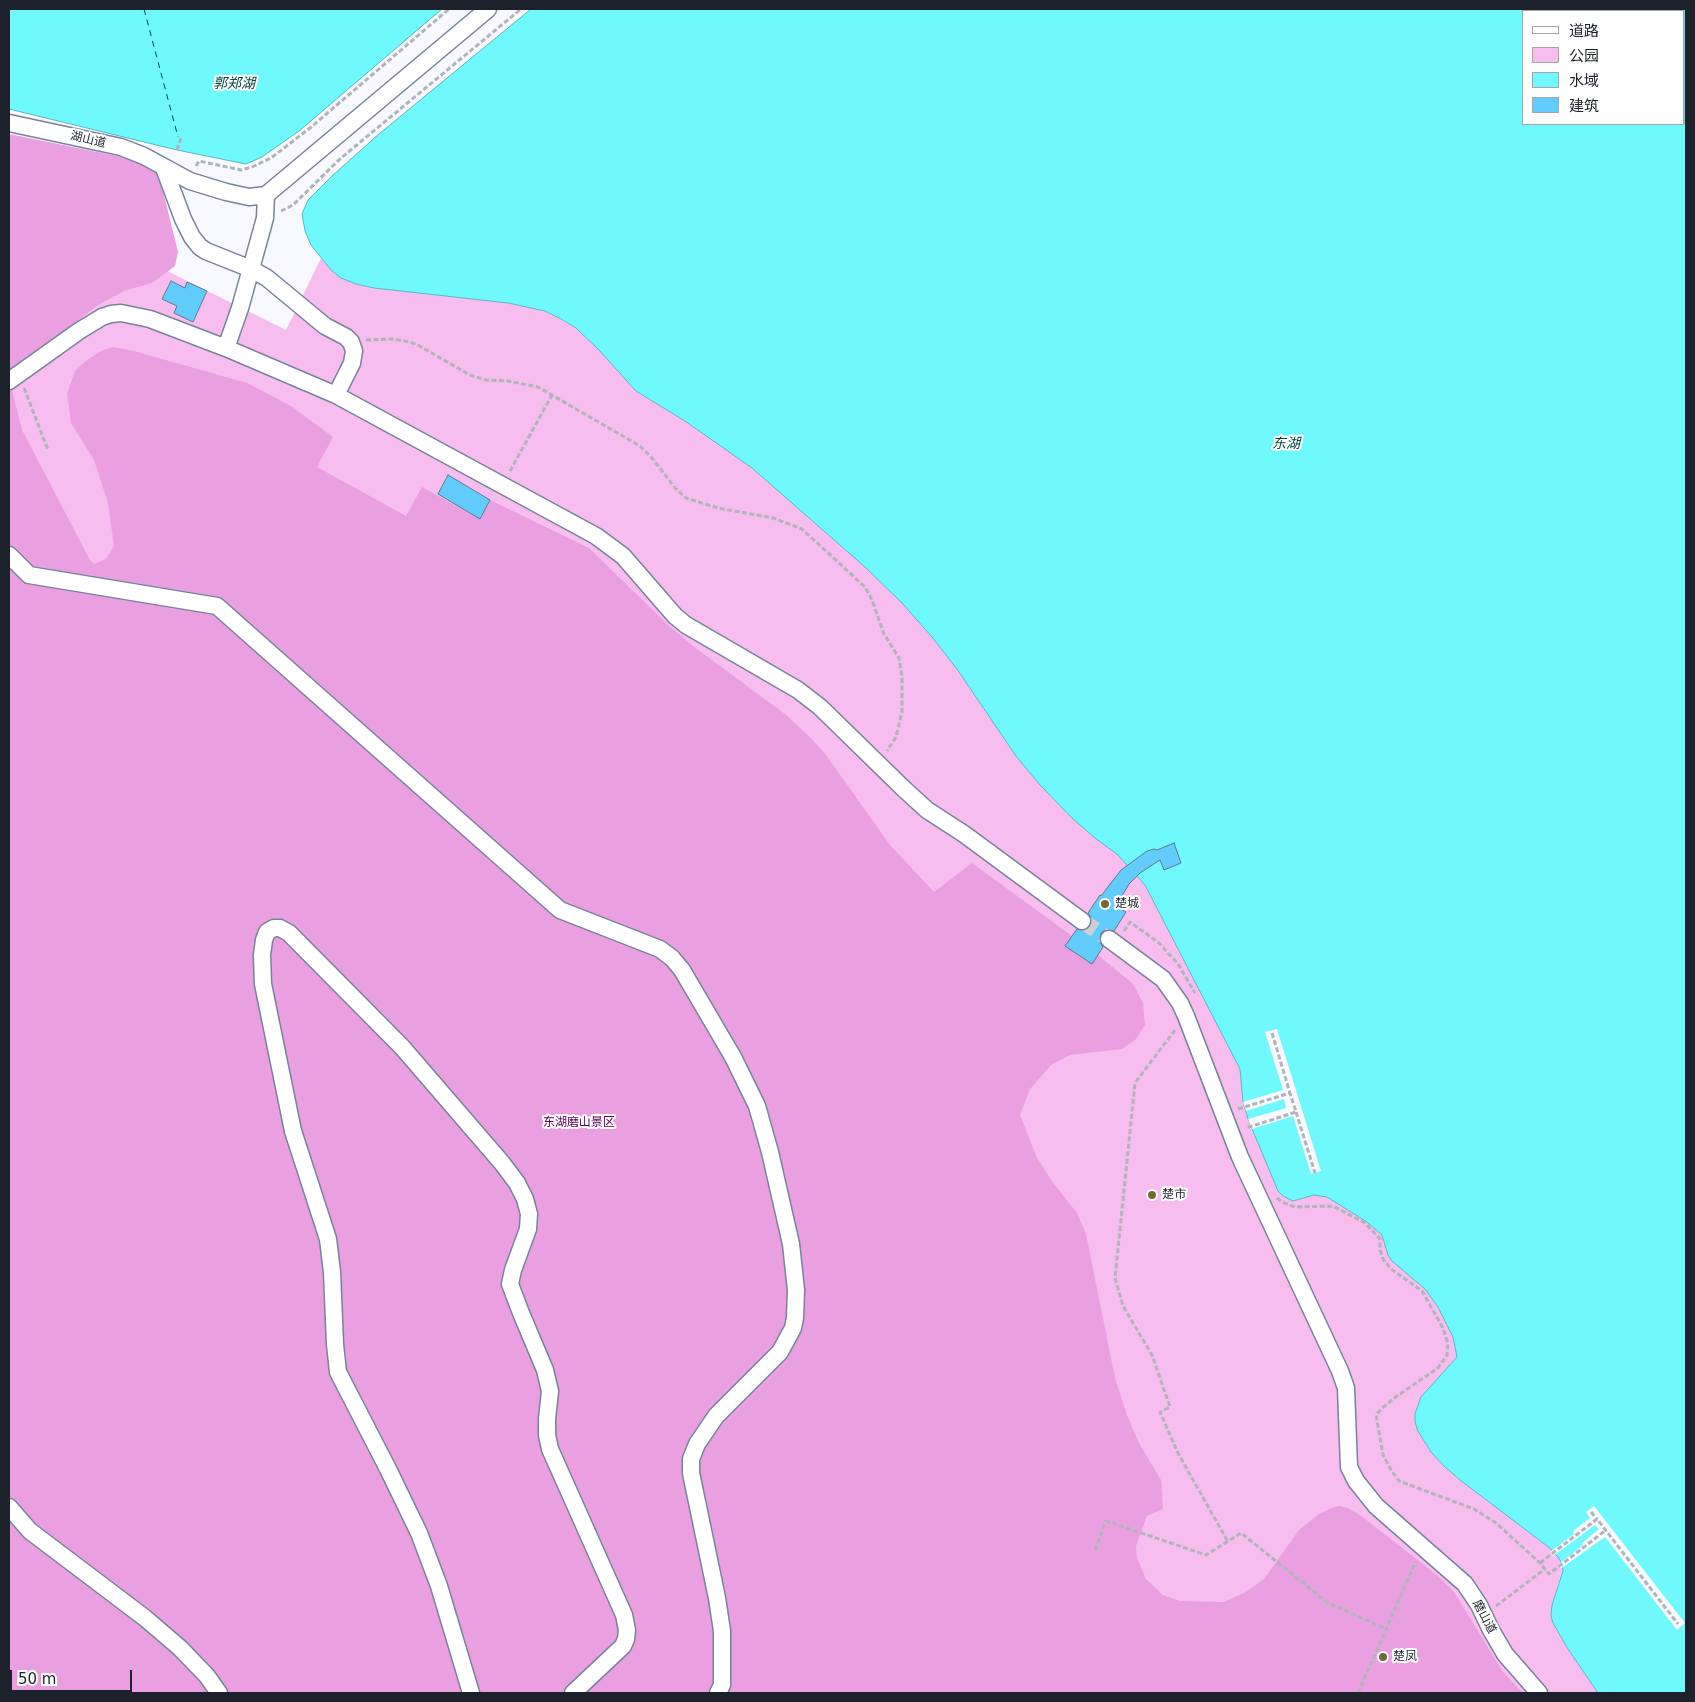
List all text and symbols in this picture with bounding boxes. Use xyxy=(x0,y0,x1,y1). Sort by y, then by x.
legend xyxy=(1522,10,1685,125)
text: 道路 xyxy=(1569,22,1599,40)
text: 公园 xyxy=(1569,47,1599,65)
text: 水域 xyxy=(1569,72,1599,90)
water label: 郭郑湖 xyxy=(213,76,255,92)
text: 建筑 xyxy=(1569,97,1599,115)
street label: 湖山道 xyxy=(69,129,107,151)
water label: 东湖 xyxy=(1272,436,1300,452)
place label: 楚城 xyxy=(1115,897,1139,911)
marker: 楚城 xyxy=(1099,898,1111,910)
park label: 东湖磨山景区 xyxy=(543,1116,615,1130)
place label: 楚市 xyxy=(1162,1188,1186,1202)
marker: 楚市 xyxy=(1146,1189,1158,1201)
street label: 磨山道 xyxy=(1469,1598,1499,1636)
place label: 楚凤 xyxy=(1393,1650,1417,1664)
marker: 楚凤 xyxy=(1377,1651,1389,1663)
scale bar xyxy=(12,1660,135,1692)
text: 50 m xyxy=(18,1670,56,1688)

